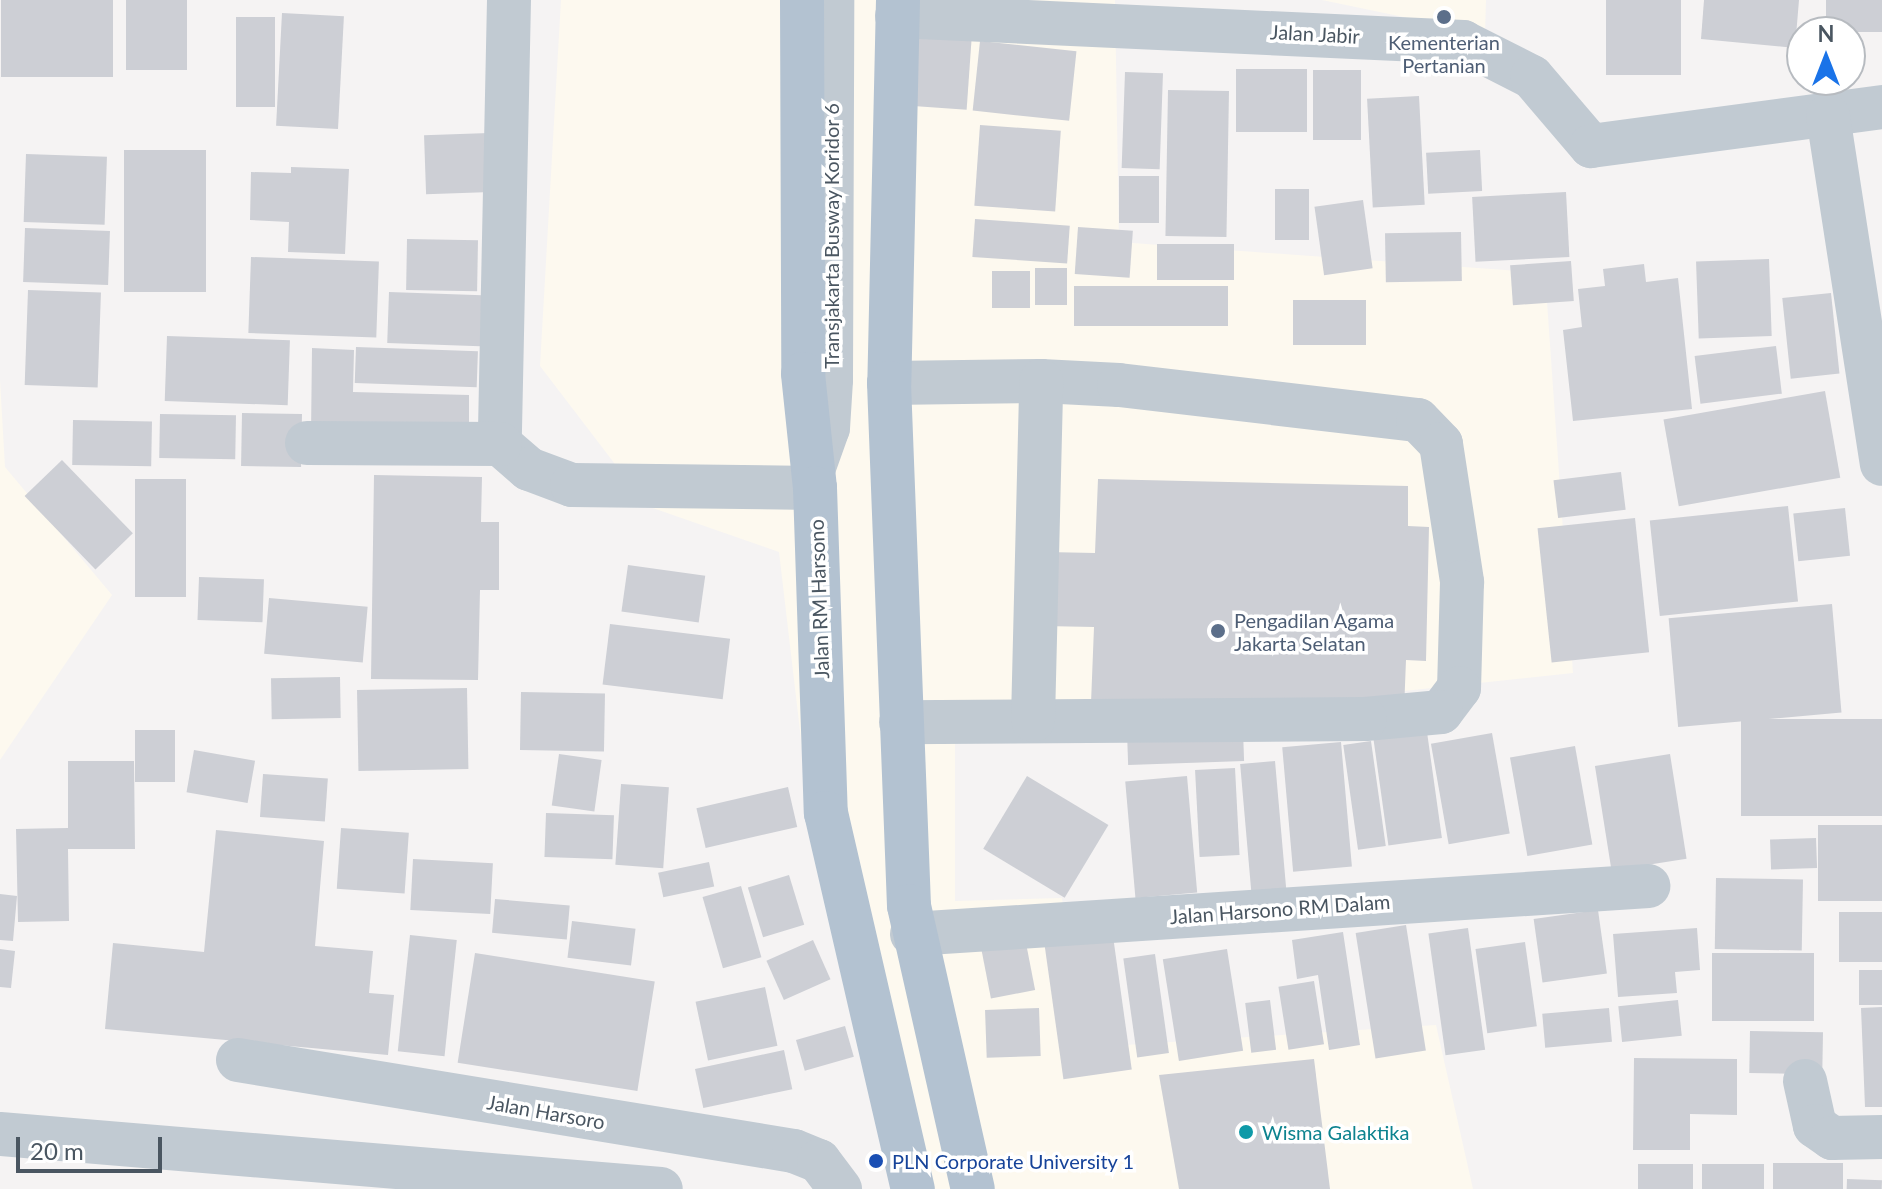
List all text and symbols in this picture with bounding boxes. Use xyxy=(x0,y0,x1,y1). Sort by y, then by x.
marker: Kementerian Pertanian xyxy=(1435,8,1453,26)
north arrow xyxy=(1786,16,1866,96)
street label: Jalan Jabir xyxy=(1269,20,1361,48)
text: N xyxy=(1818,20,1834,47)
place label: Kementerian Pertanian xyxy=(1388,30,1500,77)
street label: Transjakarta Busway Koridor 6 xyxy=(819,103,843,369)
street label: Jalan RM Harsono xyxy=(804,519,834,679)
place label: Pengadilan Agama Jakarta Selatan xyxy=(1234,608,1395,655)
marker: Pengadilan Agama Jakarta Selatan xyxy=(1209,622,1227,640)
street label: Jalan Harsono RM Dalam xyxy=(1169,889,1391,929)
street label: Jalan Harsoro xyxy=(485,1090,607,1134)
place label: Wisma Galaktika xyxy=(1262,1120,1409,1144)
scale bar xyxy=(20,1121,166,1171)
marker: Wisma Galaktika xyxy=(1237,1123,1255,1141)
text: 20 m xyxy=(30,1136,84,1165)
place label: PLN Corporate University 1 xyxy=(892,1149,1135,1173)
marker: PLN Corporate University 1 xyxy=(867,1152,885,1170)

